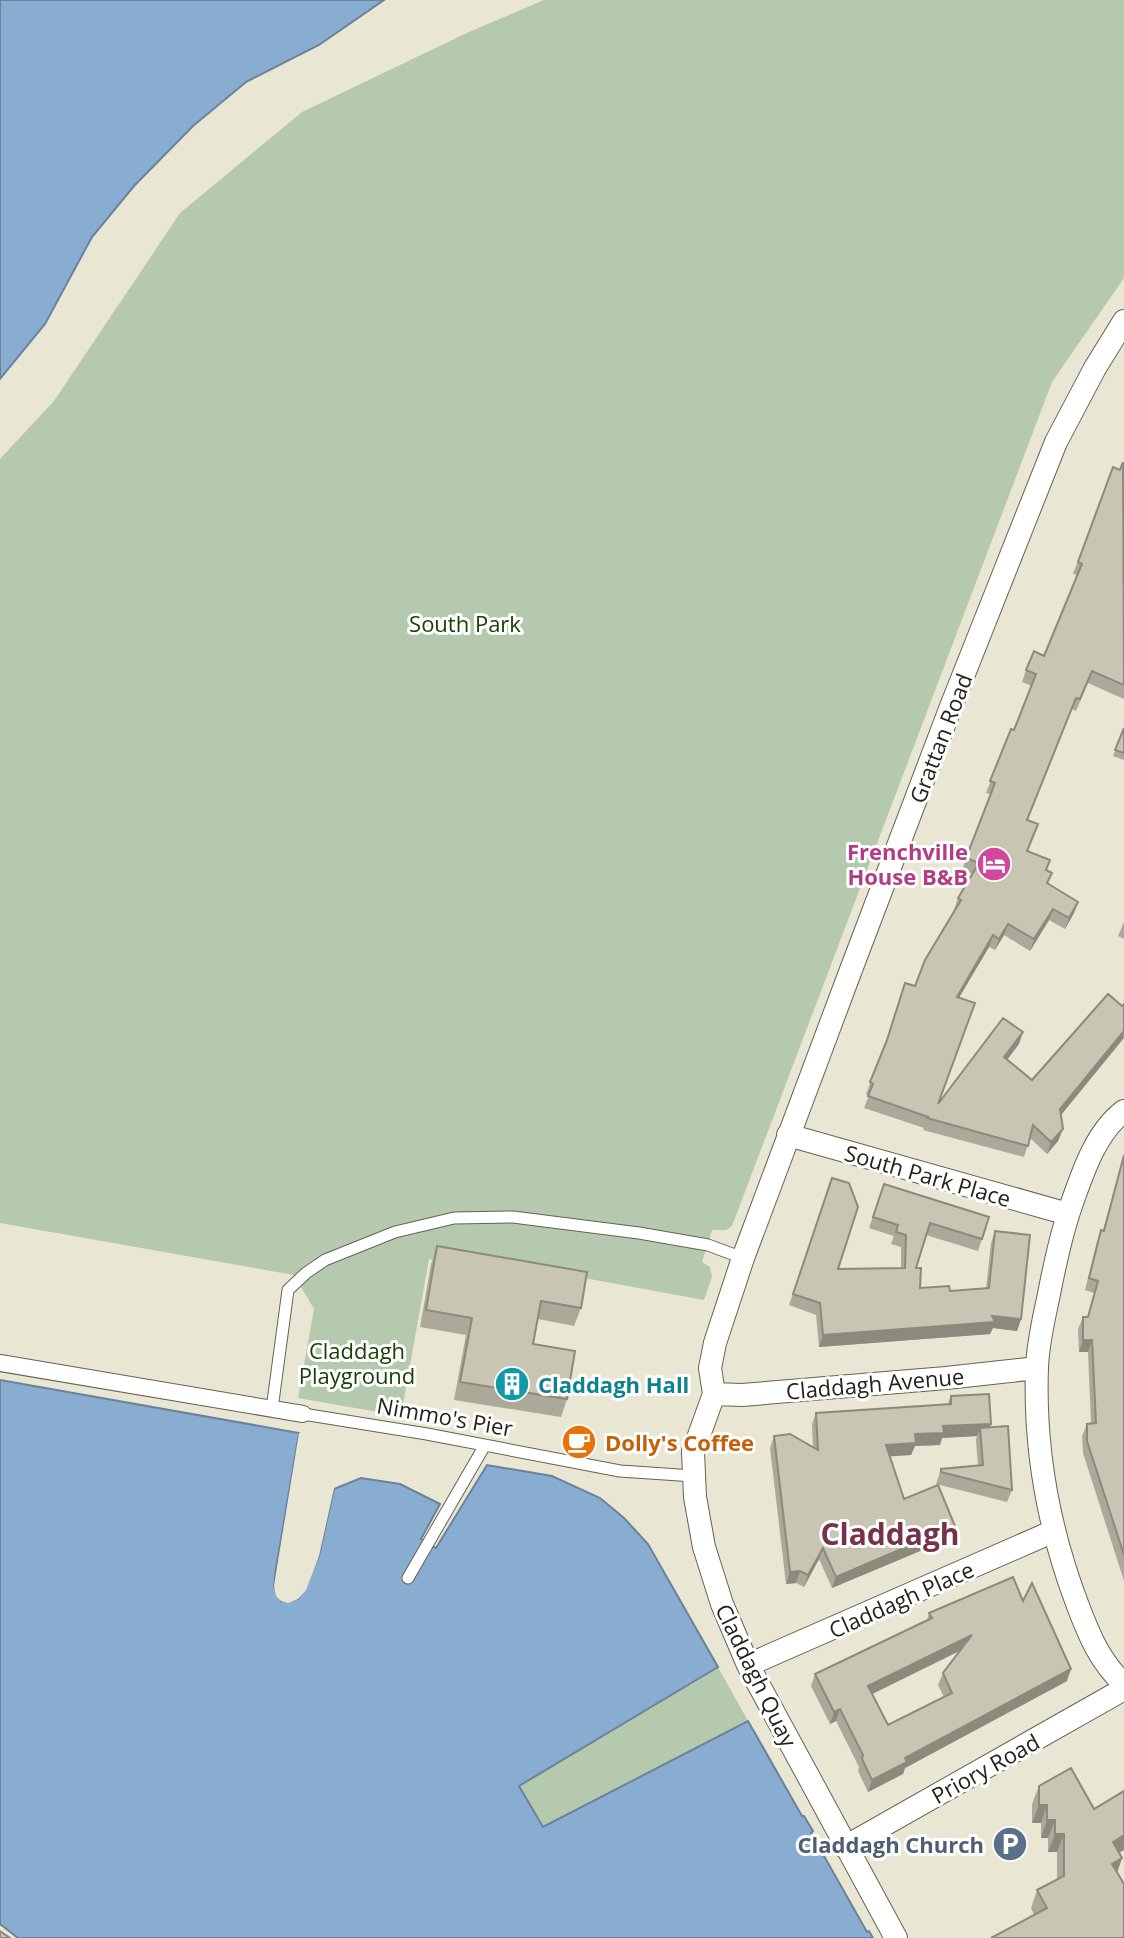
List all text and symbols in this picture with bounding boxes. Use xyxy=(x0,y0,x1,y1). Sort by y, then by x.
park label: South Park xyxy=(409,608,521,638)
street label: Grattan Road xyxy=(901,669,979,807)
place label: Frenchville House B&B xyxy=(847,836,968,891)
hotel icon: Frenchville House B&B xyxy=(975,845,1013,883)
street label: South Park Place xyxy=(841,1137,1015,1213)
park label: Claddagh Playground xyxy=(299,1335,415,1390)
street label: Claddagh Avenue xyxy=(785,1360,965,1406)
building icon: Claddagh Hall xyxy=(493,1365,531,1403)
place label: Claddagh Hall xyxy=(538,1369,689,1399)
street label: Nimmo's Pier xyxy=(375,1389,515,1443)
cafe icon: Dolly's Coffee xyxy=(560,1423,598,1461)
place label: Dolly's Coffee xyxy=(605,1427,754,1457)
district label: Claddagh xyxy=(820,1513,960,1554)
street label: Claddagh Place xyxy=(824,1554,978,1644)
street label: Claddagh Quay xyxy=(709,1598,805,1752)
street label: Priory Road xyxy=(926,1726,1044,1810)
parking icon: Claddagh Church xyxy=(991,1825,1029,1863)
place label: Claddagh Church xyxy=(798,1829,984,1859)

